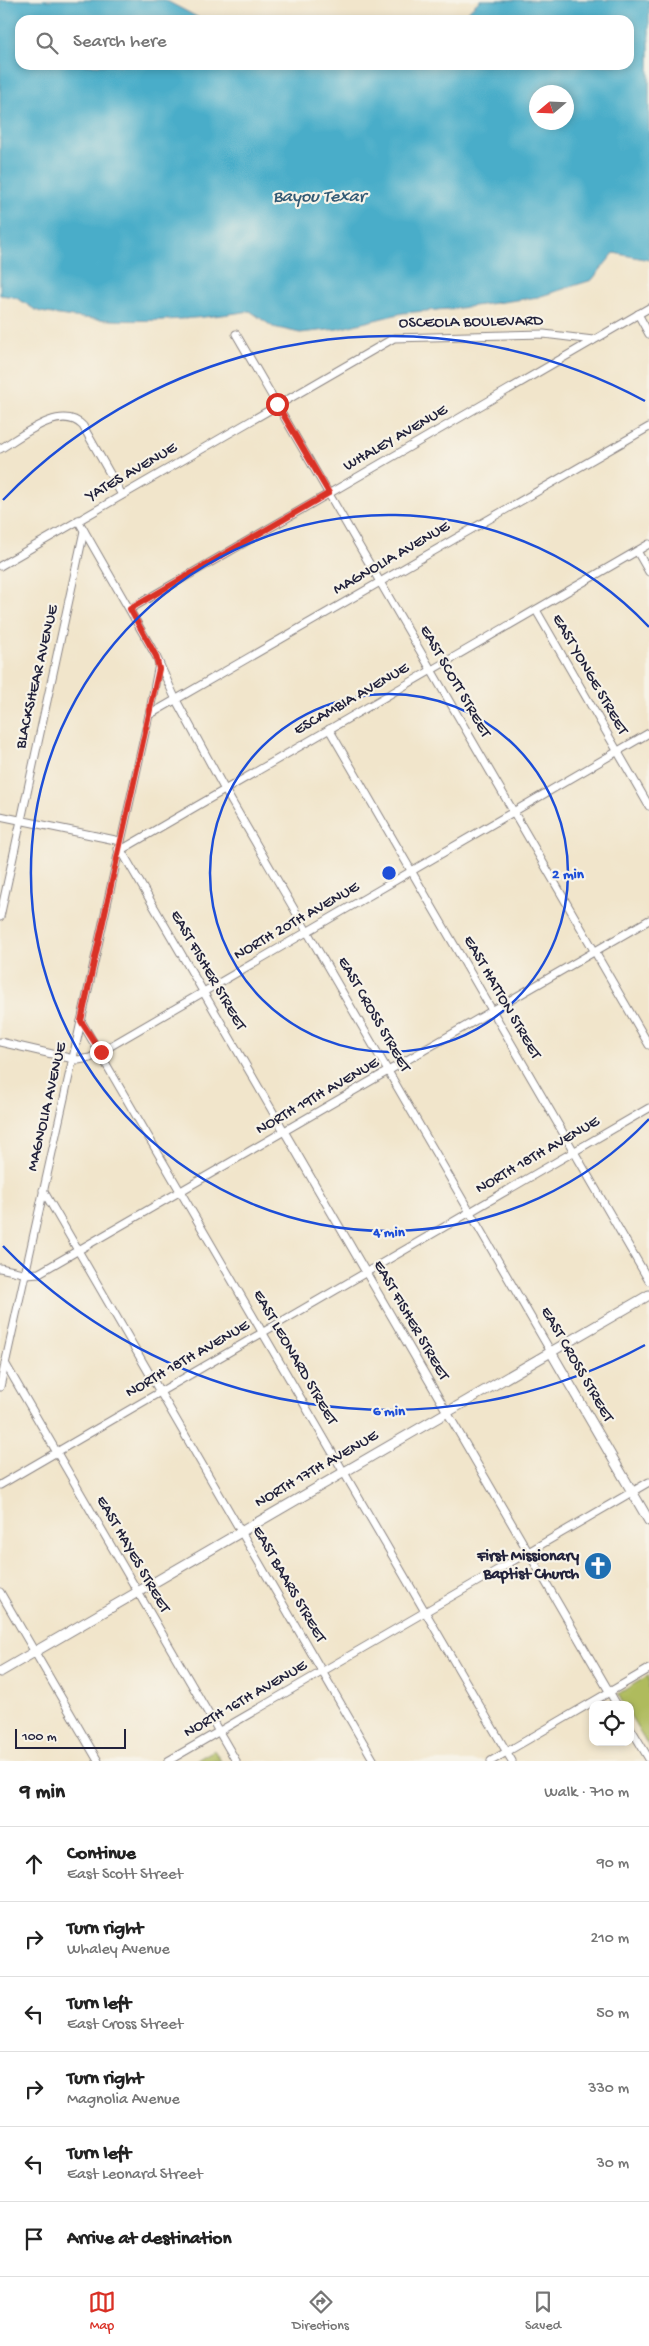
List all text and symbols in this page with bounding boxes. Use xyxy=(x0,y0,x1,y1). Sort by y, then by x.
search box xyxy=(15,15,634,70)
icon: search xyxy=(33,29,61,57)
text: Search here xyxy=(73,31,167,54)
north arrow xyxy=(529,85,574,130)
water label: Bayou Texar xyxy=(273,187,369,208)
street label: OSCEOLA BOULEVARD xyxy=(399,312,544,334)
route start xyxy=(266,393,289,416)
street label: WHALEY AVENUE xyxy=(341,401,452,477)
street label: YATES AVENUE xyxy=(81,439,182,508)
street label: MAGNOLIA AVENUE xyxy=(330,517,455,600)
street label: BLACKSHEAR AVENUE xyxy=(12,602,64,752)
street label: EAST YONGE STREET xyxy=(547,611,632,739)
street label: EAST SCOTT STREET xyxy=(414,622,494,742)
street label: ESCAMBIA AVENUE xyxy=(291,659,414,741)
centre of rings xyxy=(380,864,398,882)
text: 2 min xyxy=(552,866,585,884)
street label: NORTH 20TH AVENUE xyxy=(231,878,364,966)
street label: EAST FISHER STREET xyxy=(165,908,250,1035)
street label: EAST HATTON STREET xyxy=(458,933,545,1064)
street label: EAST CROSS STREET xyxy=(332,954,414,1077)
street label: MAGNOLIA AVENUE xyxy=(24,1040,72,1173)
route end xyxy=(90,1041,113,1064)
street label: NORTH 19TH AVENUE xyxy=(253,1053,384,1140)
street label: NORTH 18TH AVENUE xyxy=(473,1112,604,1199)
text: 4 min xyxy=(372,1224,406,1242)
street label: EAST FISHER STREET xyxy=(368,1258,453,1385)
street label: EAST LEONARD STREET xyxy=(248,1287,341,1430)
street label: EAST CROSS STREET xyxy=(535,1304,617,1427)
street label: NORTH 18TH AVENUE xyxy=(123,1316,254,1403)
text: 6 min xyxy=(373,1403,406,1421)
street label: NORTH 17TH AVENUE xyxy=(252,1426,383,1513)
street label: EAST HAYES STREET xyxy=(91,1493,174,1618)
street label: EAST BAARS STREET xyxy=(247,1523,330,1647)
place label: First Missionary Baptist Church xyxy=(476,1548,579,1585)
church icon: First Missionary Baptist Church xyxy=(583,1551,613,1581)
street label: NORTH 16TH AVENUE xyxy=(181,1656,312,1743)
map controls xyxy=(589,1701,634,1746)
button: locate xyxy=(589,1701,634,1746)
scale bar xyxy=(15,1726,126,1749)
text: 100 m xyxy=(22,1729,57,1746)
text: 9 min xyxy=(20,1781,65,1806)
text: Walk · 710 m xyxy=(544,1784,629,1803)
text: Continue xyxy=(67,1843,136,1866)
icon: ahead xyxy=(20,1850,48,1878)
text: 90 m xyxy=(597,1855,629,1874)
text: East Scott Street xyxy=(67,1866,183,1885)
text: Turn right xyxy=(67,1918,143,1941)
icon: right xyxy=(20,1925,48,1953)
text: 210 m xyxy=(590,1930,629,1949)
text: Whaley Avenue xyxy=(67,1941,170,1960)
text: Turn left xyxy=(67,1993,131,2016)
icon: left xyxy=(20,2000,48,2028)
text: 50 m xyxy=(596,2005,629,2024)
text: East Cross Street xyxy=(67,2016,183,2035)
text: Turn right xyxy=(67,2068,143,2091)
icon: right xyxy=(20,2075,48,2103)
text: 330 m xyxy=(588,2080,629,2099)
text: Magnolia Avenue xyxy=(67,2091,180,2110)
text: Turn left xyxy=(67,2143,131,2166)
icon: left xyxy=(20,2150,48,2178)
text: 30 m xyxy=(596,2155,629,2174)
text: East Leonard Street xyxy=(67,2166,202,2185)
icon: arrive xyxy=(20,2225,48,2253)
text: Arrive at destination xyxy=(67,2228,231,2251)
tab: Map xyxy=(88,2288,116,2335)
tab: Directions xyxy=(292,2288,349,2335)
tab: Saved xyxy=(525,2288,561,2335)

